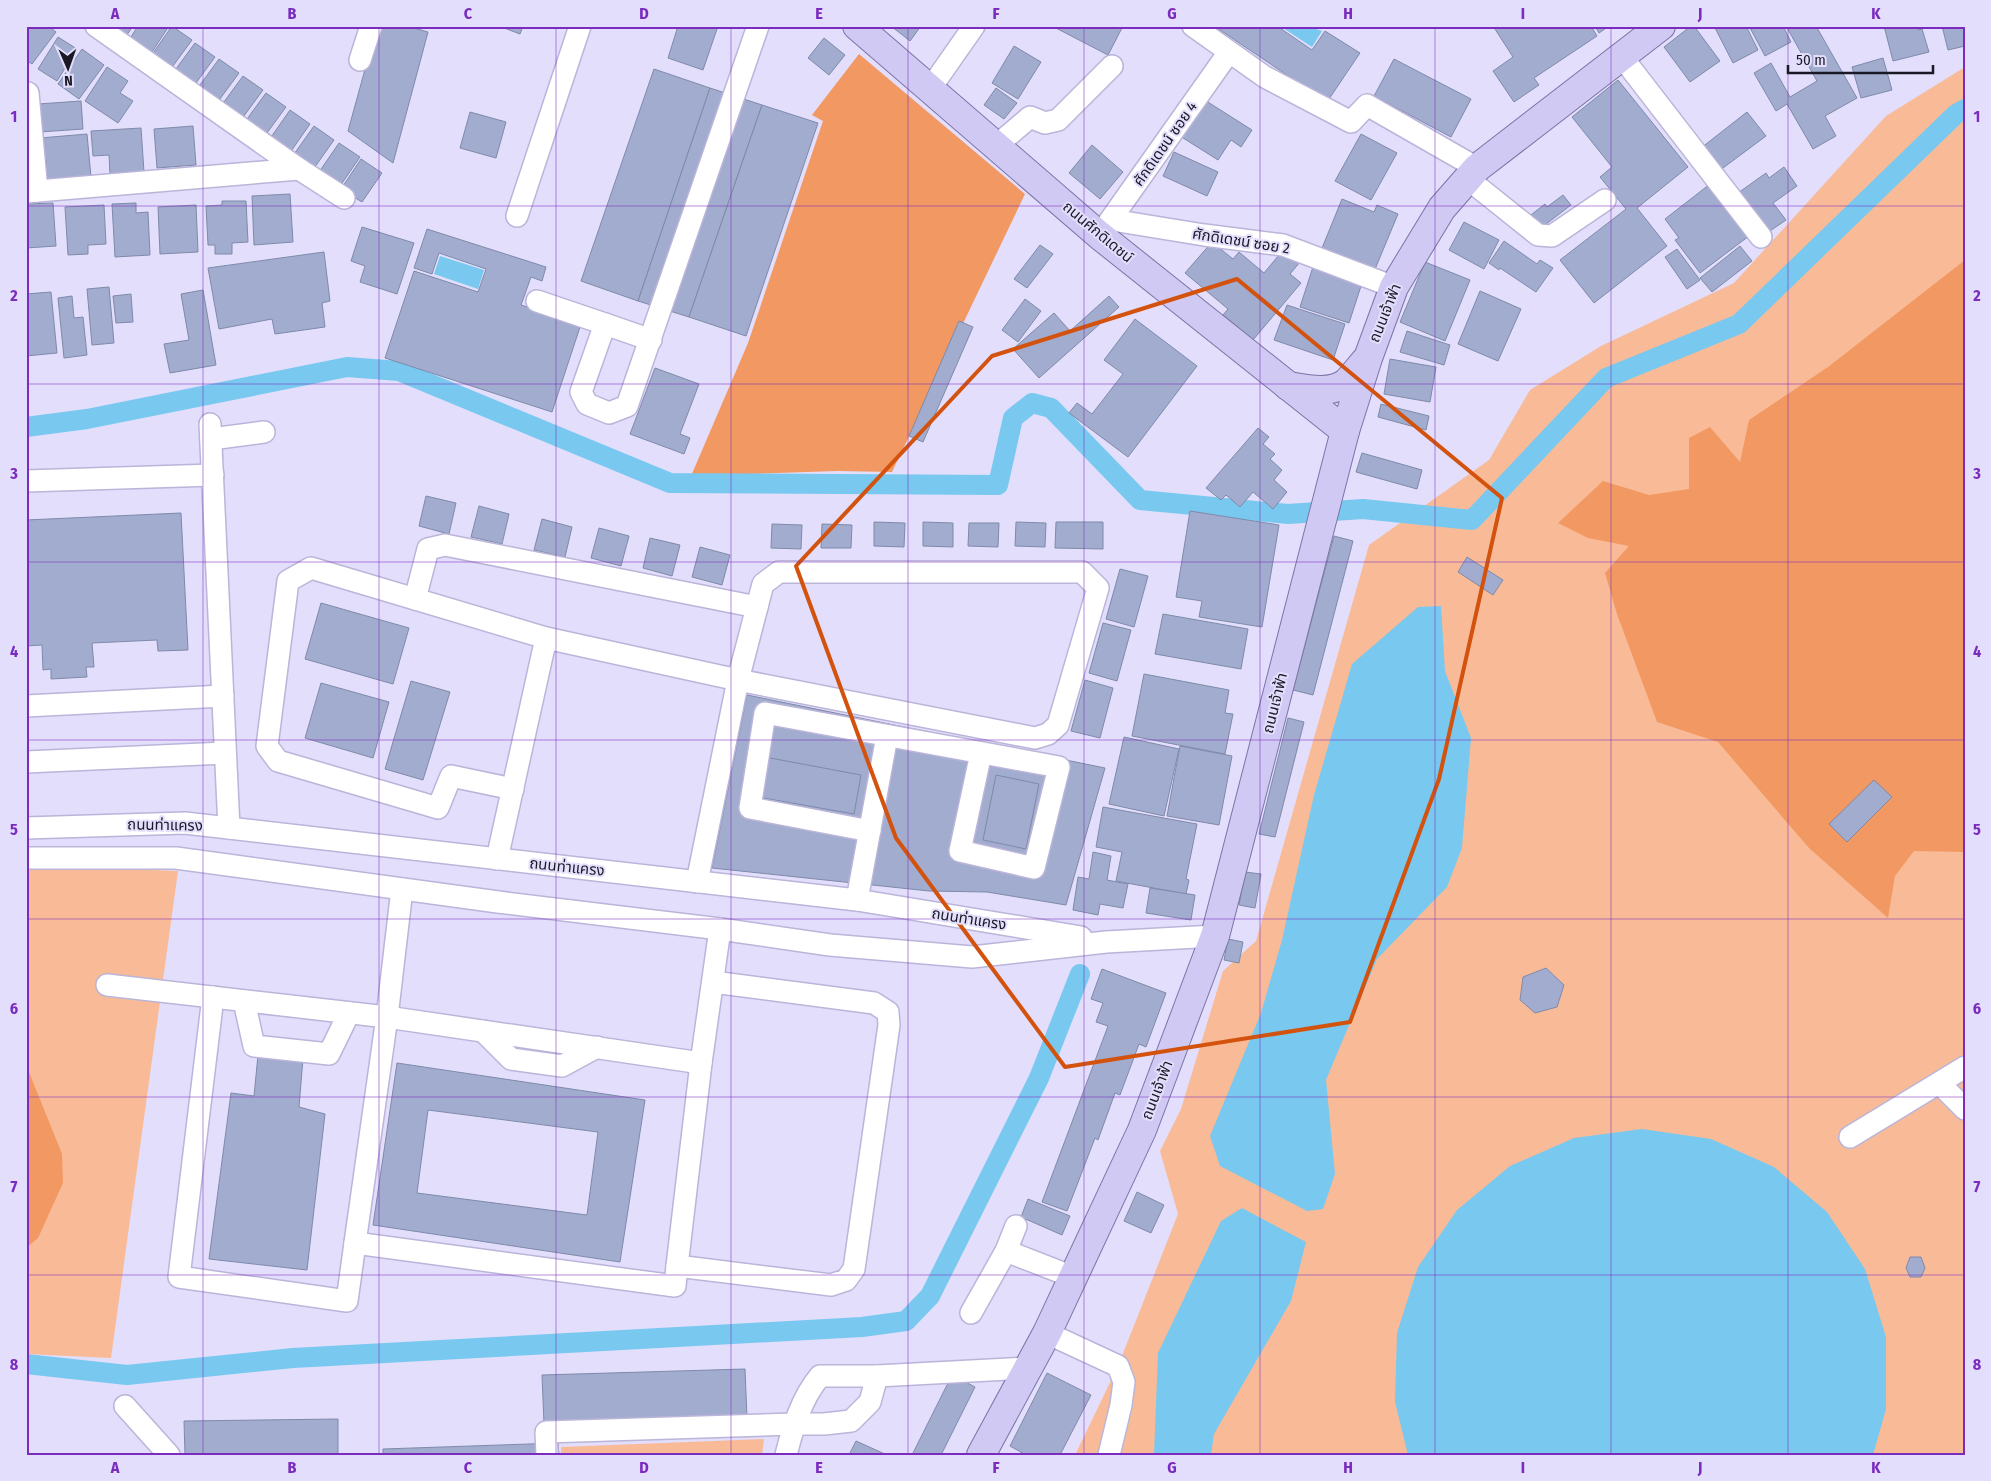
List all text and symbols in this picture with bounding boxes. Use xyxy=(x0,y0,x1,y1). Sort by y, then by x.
text: A xyxy=(110,4,120,23)
text: B xyxy=(288,4,297,23)
text: C xyxy=(464,4,473,23)
text: D xyxy=(639,4,649,23)
text: E xyxy=(815,4,823,23)
text: F xyxy=(992,4,1000,23)
text: G xyxy=(1167,4,1177,23)
text: H xyxy=(1343,4,1353,23)
text: I xyxy=(1521,4,1525,23)
text: J xyxy=(1697,4,1702,23)
text: K xyxy=(1871,4,1881,23)
north arrow xyxy=(42,42,92,92)
scale bar xyxy=(1788,42,1934,74)
text: 50 m xyxy=(1796,51,1826,69)
text: N xyxy=(64,72,73,89)
street label: ศักดิเดชน์ ซอย 4 xyxy=(1129,98,1201,190)
text: 1 xyxy=(11,107,17,126)
text: 1 xyxy=(1974,107,1980,126)
street label: ถนนศักดิเดชน์ xyxy=(1059,197,1137,267)
street label: ศักดิเดชน์ ซอย 2 xyxy=(1191,224,1291,258)
street label: ถนนเจ้าฟ้า xyxy=(1365,281,1405,345)
text: 2 xyxy=(9,286,18,305)
text: 2 xyxy=(1972,286,1981,305)
text: 3 xyxy=(9,464,18,483)
text: 3 xyxy=(1972,464,1981,483)
text: 4 xyxy=(10,642,18,661)
text: 4 xyxy=(1973,642,1981,661)
street label: ถนนเจ้าฟ้า xyxy=(1259,671,1291,735)
street label: ถนนท่าแครง xyxy=(127,815,203,835)
text: 5 xyxy=(10,820,18,839)
text: 5 xyxy=(1973,820,1981,839)
street label: ถนนท่าแครง xyxy=(528,854,606,880)
street label: ถนนท่าแครง xyxy=(930,904,1008,934)
text: 6 xyxy=(10,999,18,1018)
text: 6 xyxy=(1973,999,1981,1018)
street label: ถนนเจ้าฟ้า xyxy=(1138,1058,1176,1122)
text: 7 xyxy=(11,1177,18,1196)
text: 7 xyxy=(1974,1177,1981,1196)
text: 8 xyxy=(10,1355,19,1374)
text: 8 xyxy=(1973,1355,1982,1374)
text: A xyxy=(110,1458,120,1477)
text: B xyxy=(288,1458,297,1477)
text: C xyxy=(464,1458,473,1477)
text: D xyxy=(639,1458,649,1477)
text: E xyxy=(815,1458,823,1477)
text: F xyxy=(992,1458,1000,1477)
text: G xyxy=(1167,1458,1177,1477)
text: H xyxy=(1343,1458,1353,1477)
text: I xyxy=(1521,1458,1525,1477)
text: J xyxy=(1697,1458,1702,1477)
text: K xyxy=(1871,1458,1881,1477)

